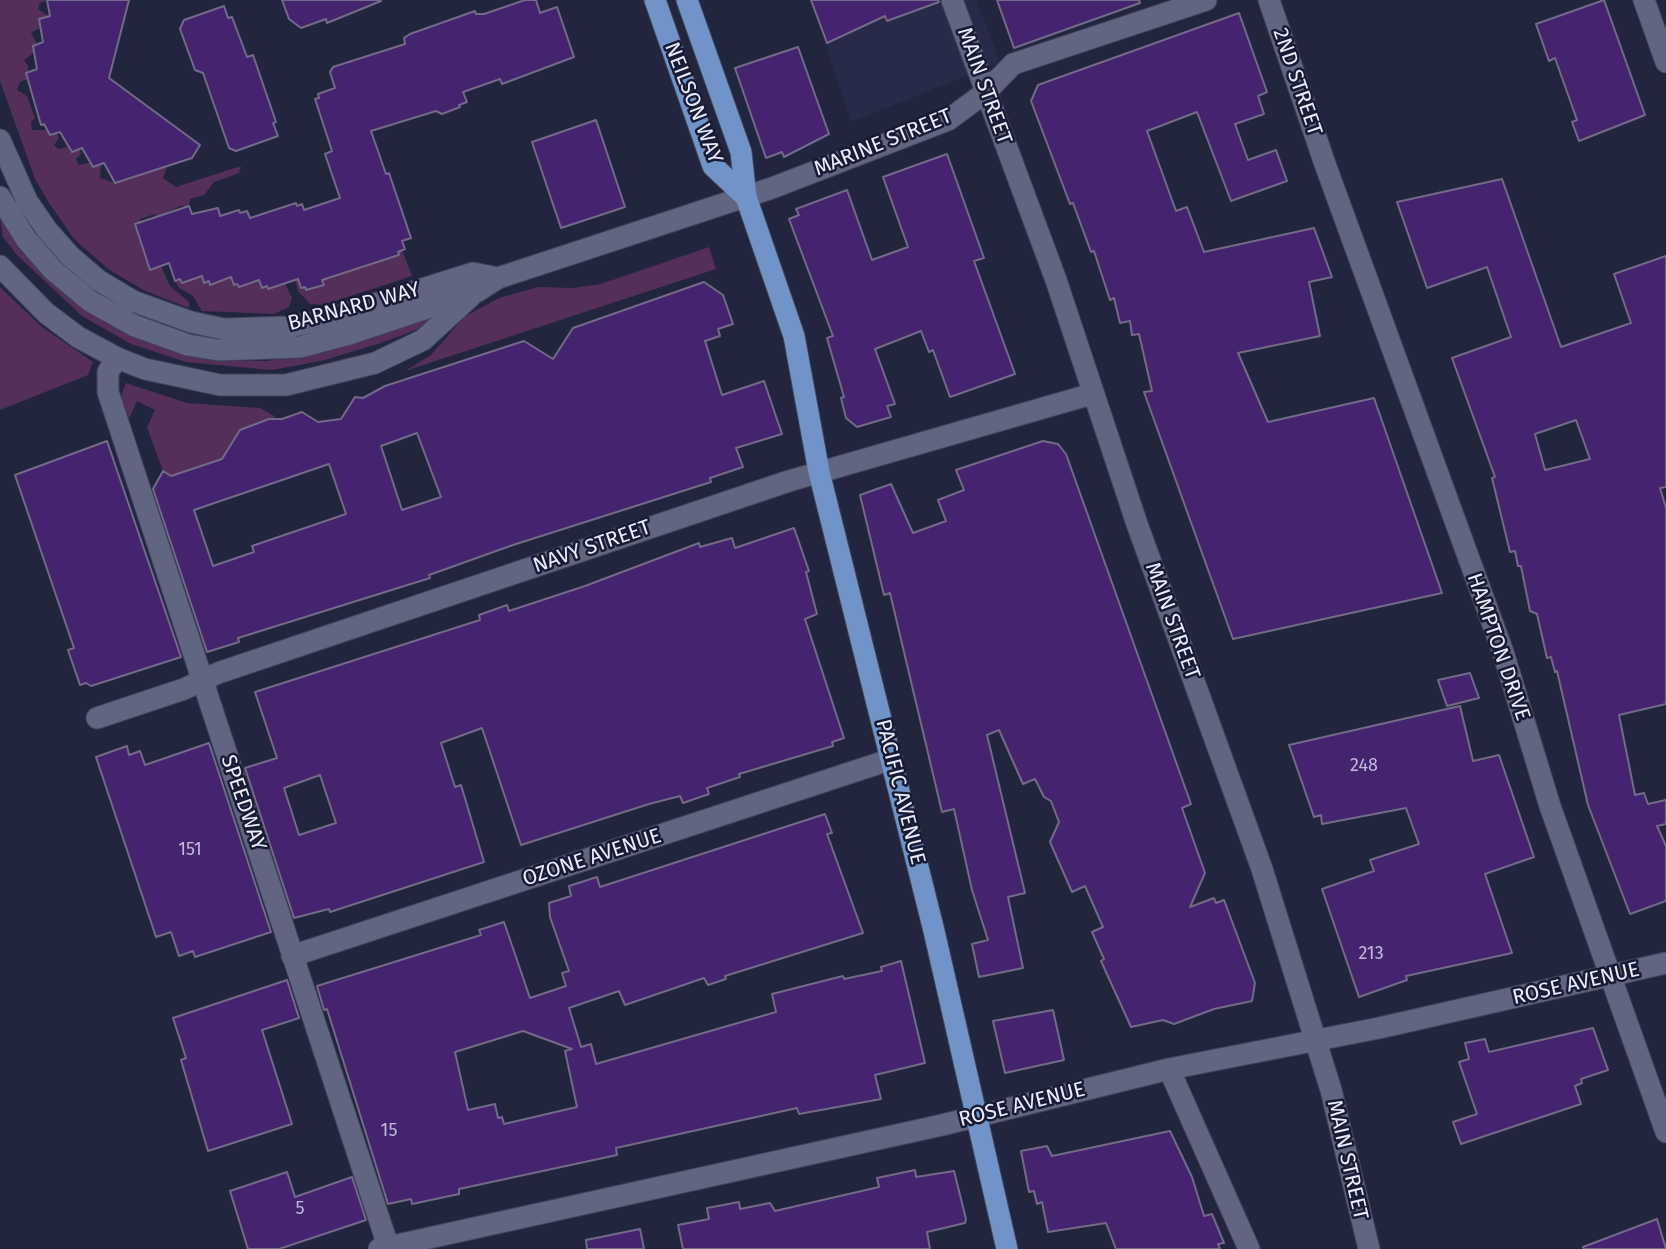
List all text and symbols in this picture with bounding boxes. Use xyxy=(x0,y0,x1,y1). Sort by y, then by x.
street label: MAIN STREET xyxy=(951,24,1017,148)
street label: 2ND STREET xyxy=(1267,25,1327,139)
street label: NEILSON WAY xyxy=(658,39,728,167)
street label: MARINE STREET xyxy=(810,104,956,182)
street label: BARNARD WAY xyxy=(285,277,423,337)
street label: NAVY STREET xyxy=(530,515,654,579)
street label: MAIN STREET xyxy=(1139,559,1205,683)
street label: HAMPTON DRIVE xyxy=(1461,570,1535,724)
street label: PACIFIC AVENUE xyxy=(870,717,930,867)
street label: SPEEDWAY xyxy=(215,752,271,854)
house number: 248 xyxy=(1350,755,1378,777)
street label: OZONE AVENUE xyxy=(520,824,664,892)
house number: 151 xyxy=(178,839,202,861)
house number: 213 xyxy=(1358,943,1384,965)
street label: ROSE AVENUE xyxy=(1510,957,1642,1011)
street label: ROSE AVENUE xyxy=(956,1077,1088,1133)
street label: MAIN STREET xyxy=(1321,1098,1373,1222)
house number: 15 xyxy=(381,1120,397,1142)
house number: 5 xyxy=(295,1198,305,1220)

